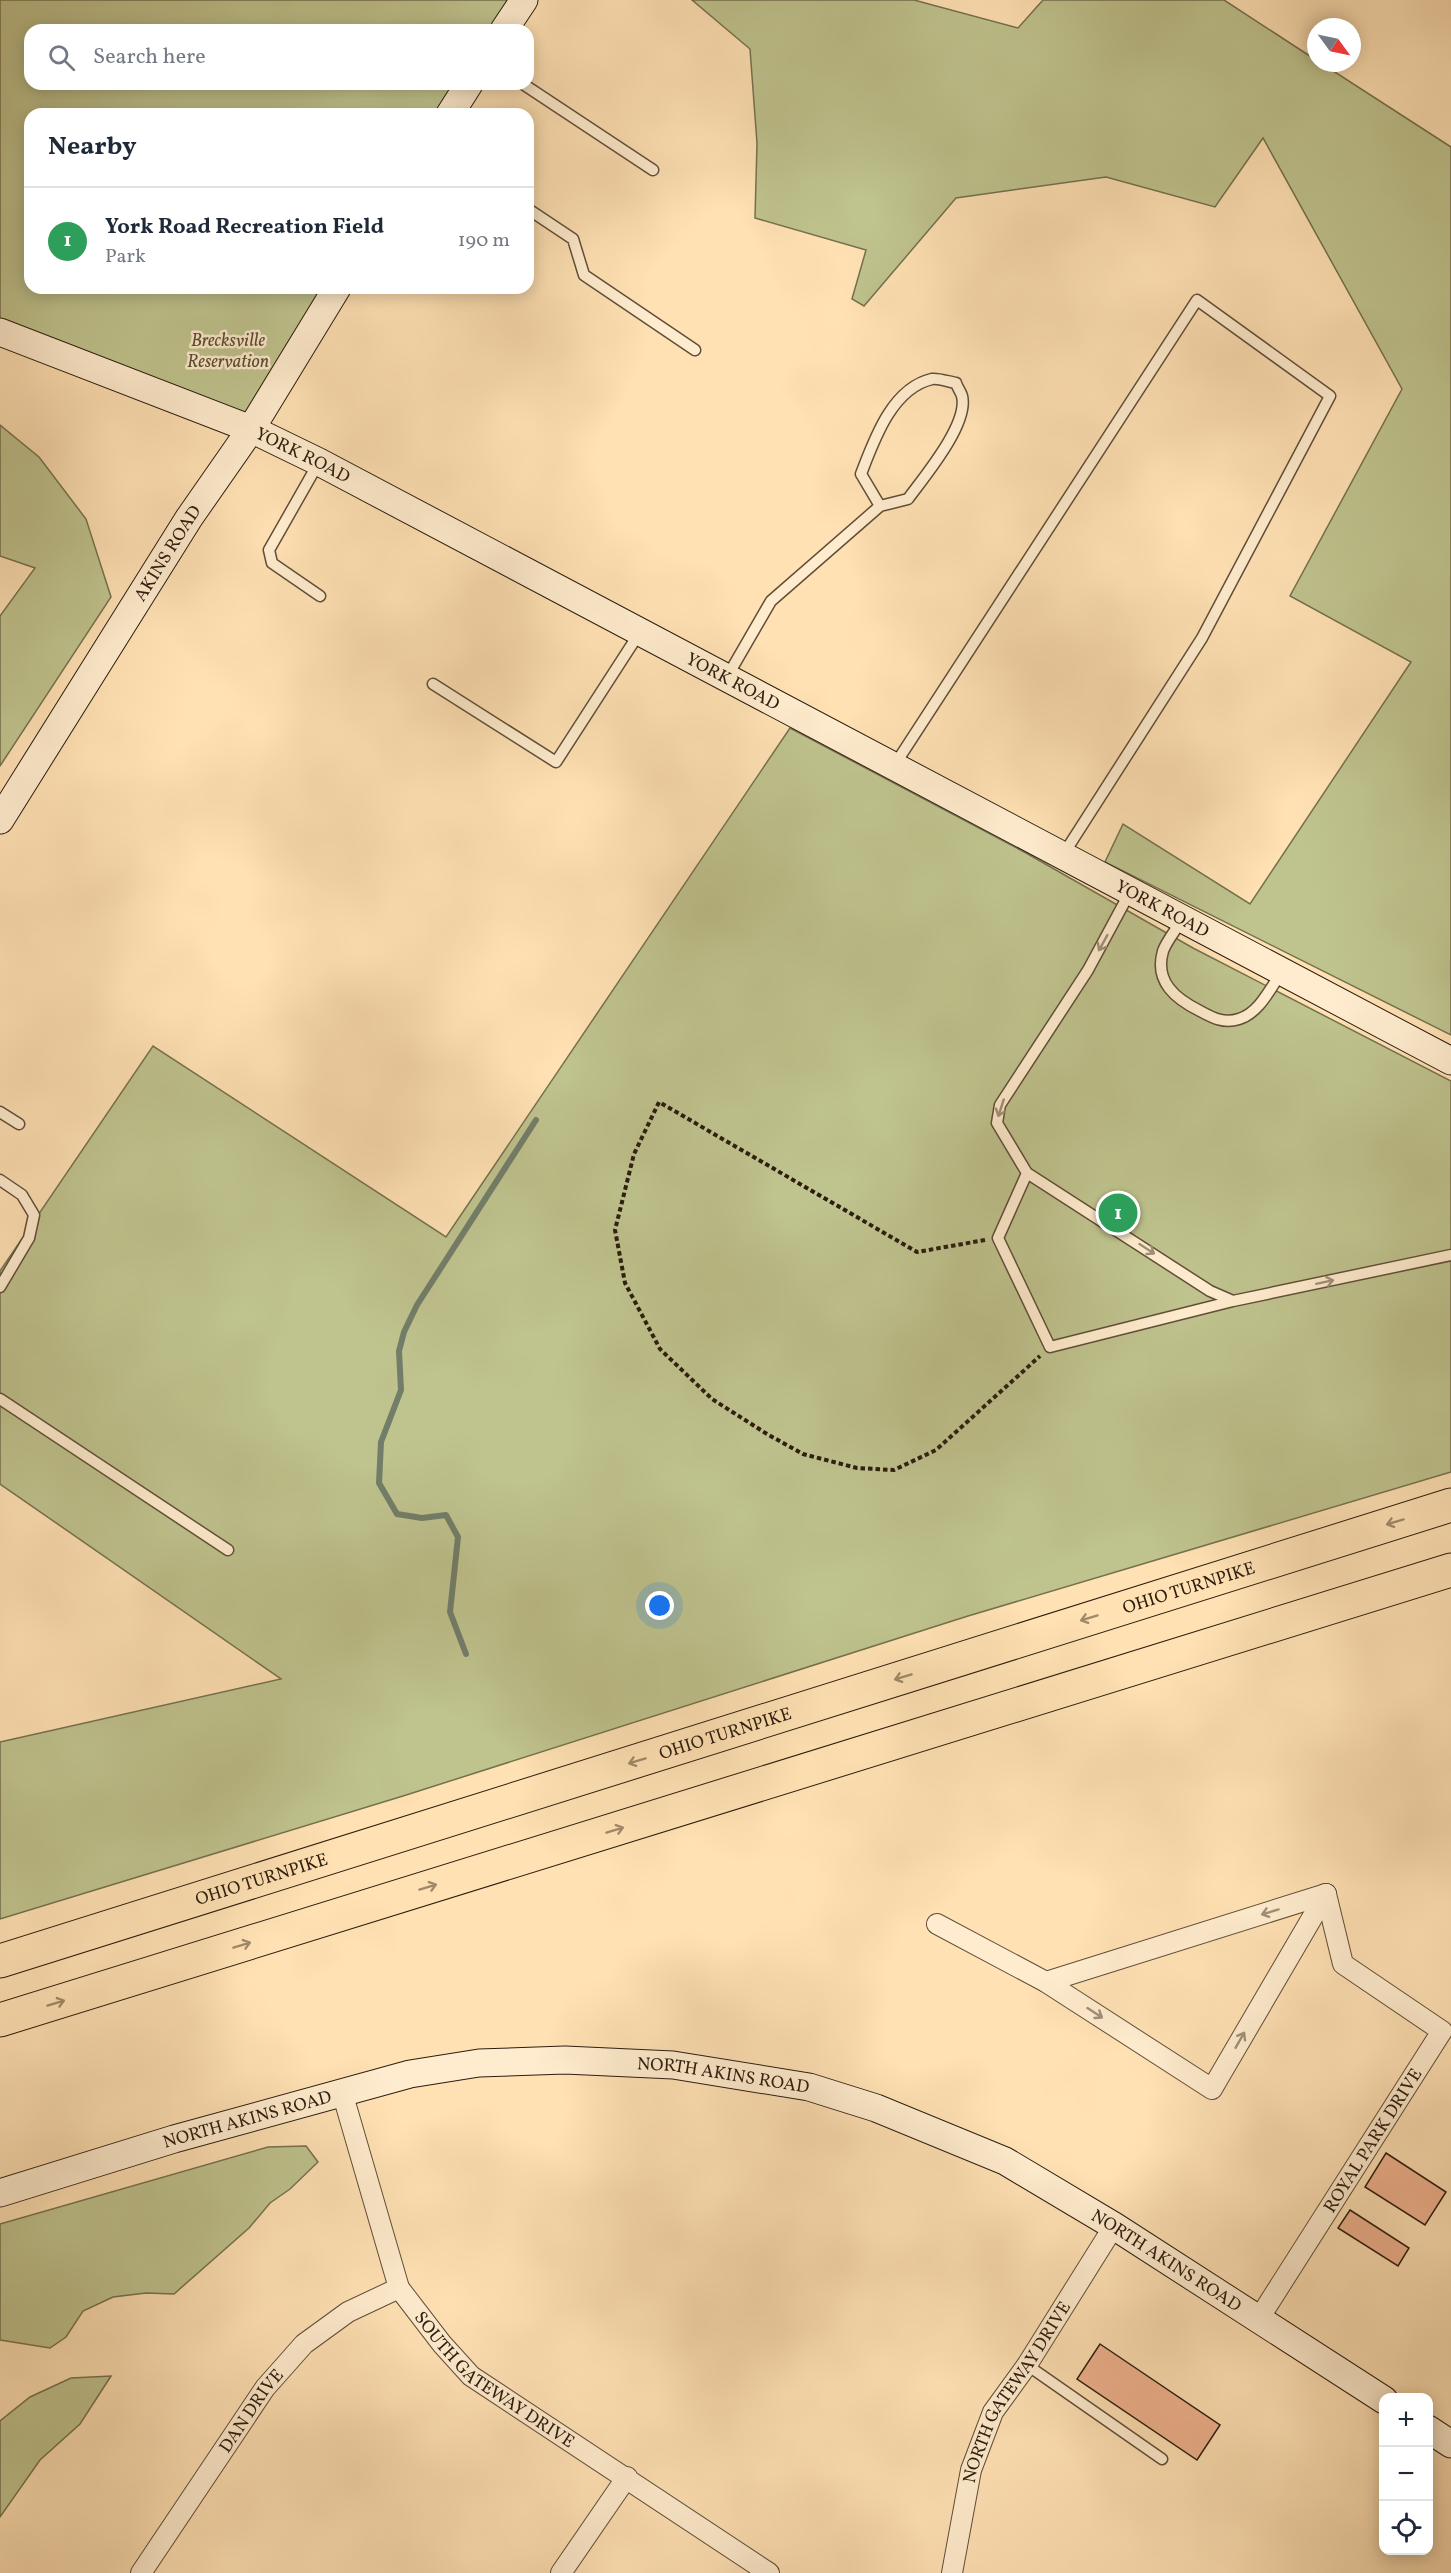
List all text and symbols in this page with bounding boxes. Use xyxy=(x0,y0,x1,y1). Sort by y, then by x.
north arrow xyxy=(1307,18,1361,72)
search box xyxy=(24,24,534,90)
icon: search xyxy=(45,41,78,74)
text: Search here xyxy=(93,42,206,73)
text: Nearby xyxy=(48,129,137,165)
text: York Road Recreation Field xyxy=(105,212,384,243)
text: 1 xyxy=(63,227,72,255)
text: 190 m xyxy=(458,227,510,255)
text: Park xyxy=(105,243,146,271)
park label: Brecksville Reservation xyxy=(187,329,269,375)
street label: YORK ROAD xyxy=(251,422,354,490)
street label: AKINS ROAD xyxy=(129,501,208,607)
street label: YORK ROAD xyxy=(681,647,784,717)
street label: YORK ROAD xyxy=(1110,875,1213,945)
one-way arrow xyxy=(1096,934,1108,951)
one-way arrow xyxy=(995,1099,1006,1118)
pin: 1 xyxy=(1098,1190,1138,1236)
one-way arrow xyxy=(1138,1244,1155,1256)
one-way arrow xyxy=(1316,1275,1335,1287)
one-way arrow xyxy=(1386,1517,1405,1528)
street label: OHIO TURNPIKE xyxy=(1120,1556,1259,1621)
your location xyxy=(645,1591,674,1620)
one-way arrow xyxy=(1080,1614,1099,1625)
one-way arrow xyxy=(894,1672,913,1683)
street label: OHIO TURNPIKE xyxy=(656,1702,795,1767)
one-way arrow xyxy=(628,1756,647,1767)
one-way arrow xyxy=(605,1823,624,1834)
street label: OHIO TURNPIKE xyxy=(192,1848,331,1913)
one-way arrow xyxy=(418,1881,437,1892)
one-way arrow xyxy=(1261,1907,1280,1918)
one-way arrow xyxy=(232,1939,251,1950)
one-way arrow xyxy=(46,1997,65,2008)
one-way arrow xyxy=(1086,2008,1103,2020)
one-way arrow xyxy=(1235,2032,1247,2049)
street label: NORTH AKINS ROAD xyxy=(636,2052,811,2101)
street label: ROYAL PARK DRIVE xyxy=(1318,2064,1429,2218)
street label: NORTH AKINS ROAD xyxy=(160,2085,335,2156)
street label: NORTH AKINS ROAD xyxy=(1086,2204,1246,2319)
street label: NORTH GATEWAY DRIVE xyxy=(958,2297,1078,2485)
street label: SOUTH GATEWAY DRIVE xyxy=(407,2307,579,2455)
street label: DAN DRIVE xyxy=(214,2364,290,2458)
map controls xyxy=(1379,2393,1433,2555)
button: + xyxy=(1379,2393,1433,2447)
button: − xyxy=(1379,2447,1433,2501)
button: locate xyxy=(1379,2501,1433,2555)

